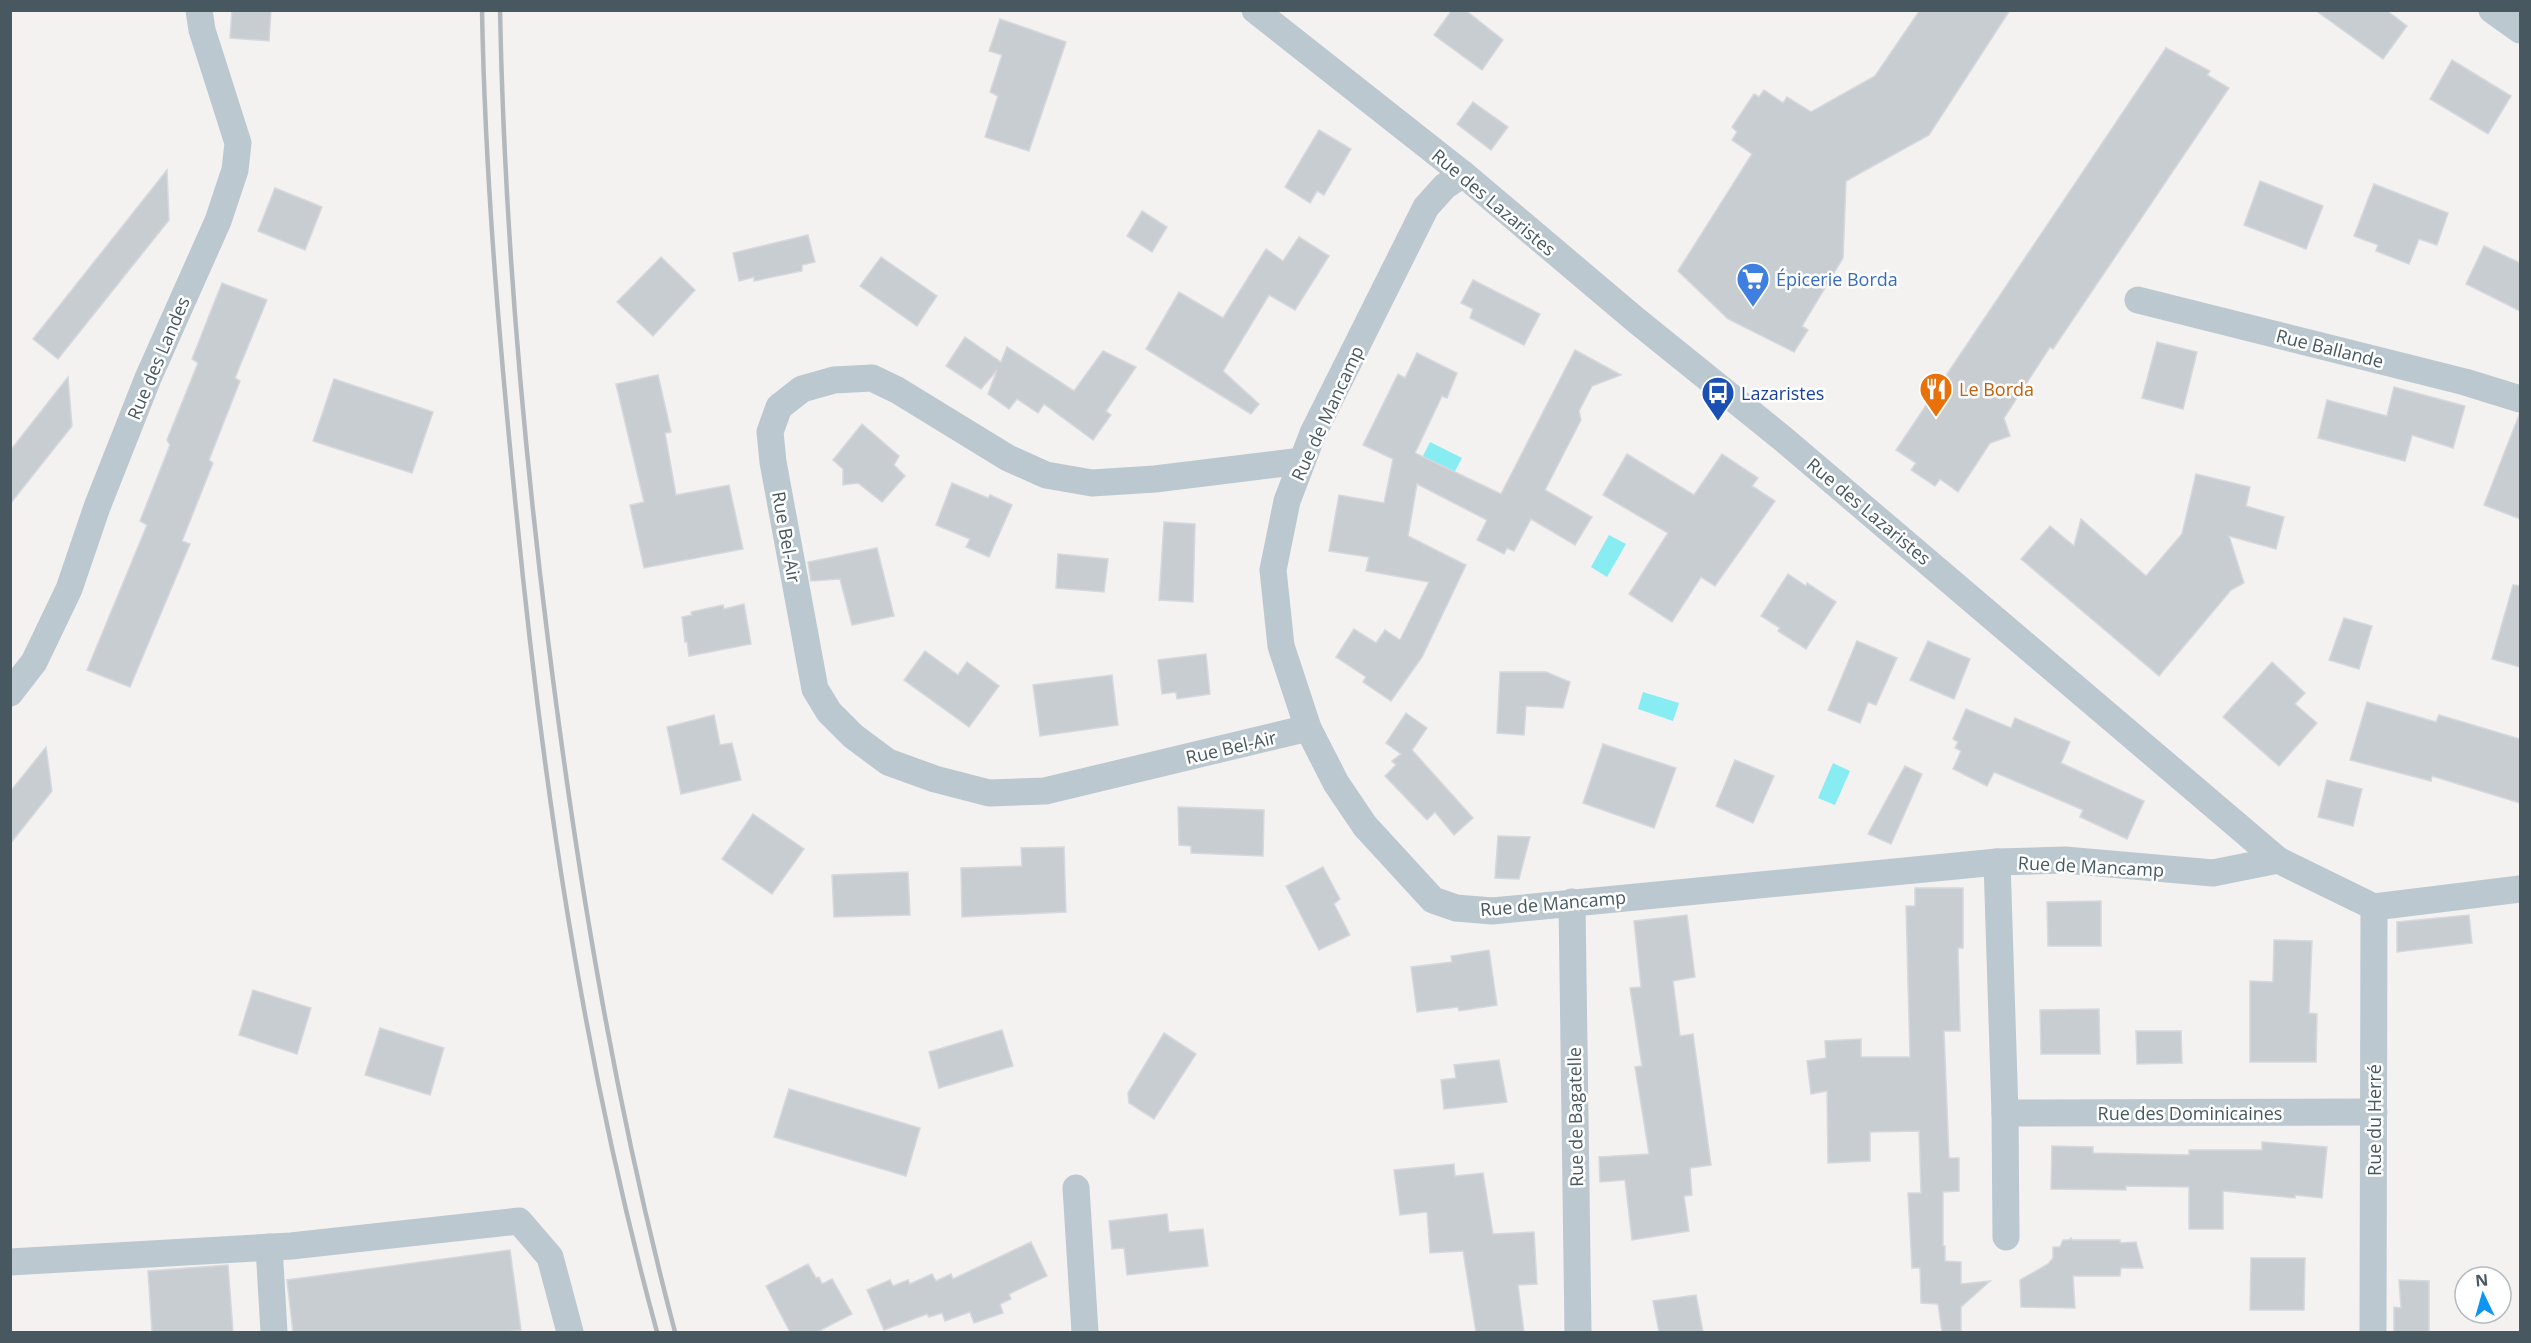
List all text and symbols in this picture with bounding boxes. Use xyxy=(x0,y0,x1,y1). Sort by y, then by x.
street label: Rue des Lazaristes xyxy=(1427,143,1561,261)
supermarket icon: Épicerie Borda xyxy=(1735,261,1771,308)
place label: Épicerie Borda xyxy=(1776,267,1898,291)
street label: Rue des Landes xyxy=(121,293,195,423)
street label: Rue Ballande xyxy=(2274,323,2386,373)
street label: Rue de Mancamp xyxy=(1285,342,1369,484)
restaurant icon: Le Borda xyxy=(1918,371,1954,418)
bus stop icon: Lazaristes xyxy=(1700,375,1736,422)
place label: Le Borda xyxy=(1959,377,2034,401)
place label: Lazaristes xyxy=(1741,381,1824,405)
street label: Rue des Lazaristes xyxy=(1802,452,1936,570)
street label: Rue Bel-Air xyxy=(767,489,807,585)
street label: Rue Bel-Air xyxy=(1183,725,1279,769)
street label: Rue de Mancamp xyxy=(2017,850,2165,882)
street label: Rue de Mancamp xyxy=(1479,885,1627,921)
street label: Rue de Bagatelle xyxy=(1562,1047,1588,1187)
street label: Rue du Herré xyxy=(2362,1064,2386,1176)
street label: Rue des Dominicaines xyxy=(2098,1101,2282,1125)
north arrow xyxy=(2453,1265,2513,1325)
text: N xyxy=(2474,1269,2489,1292)

